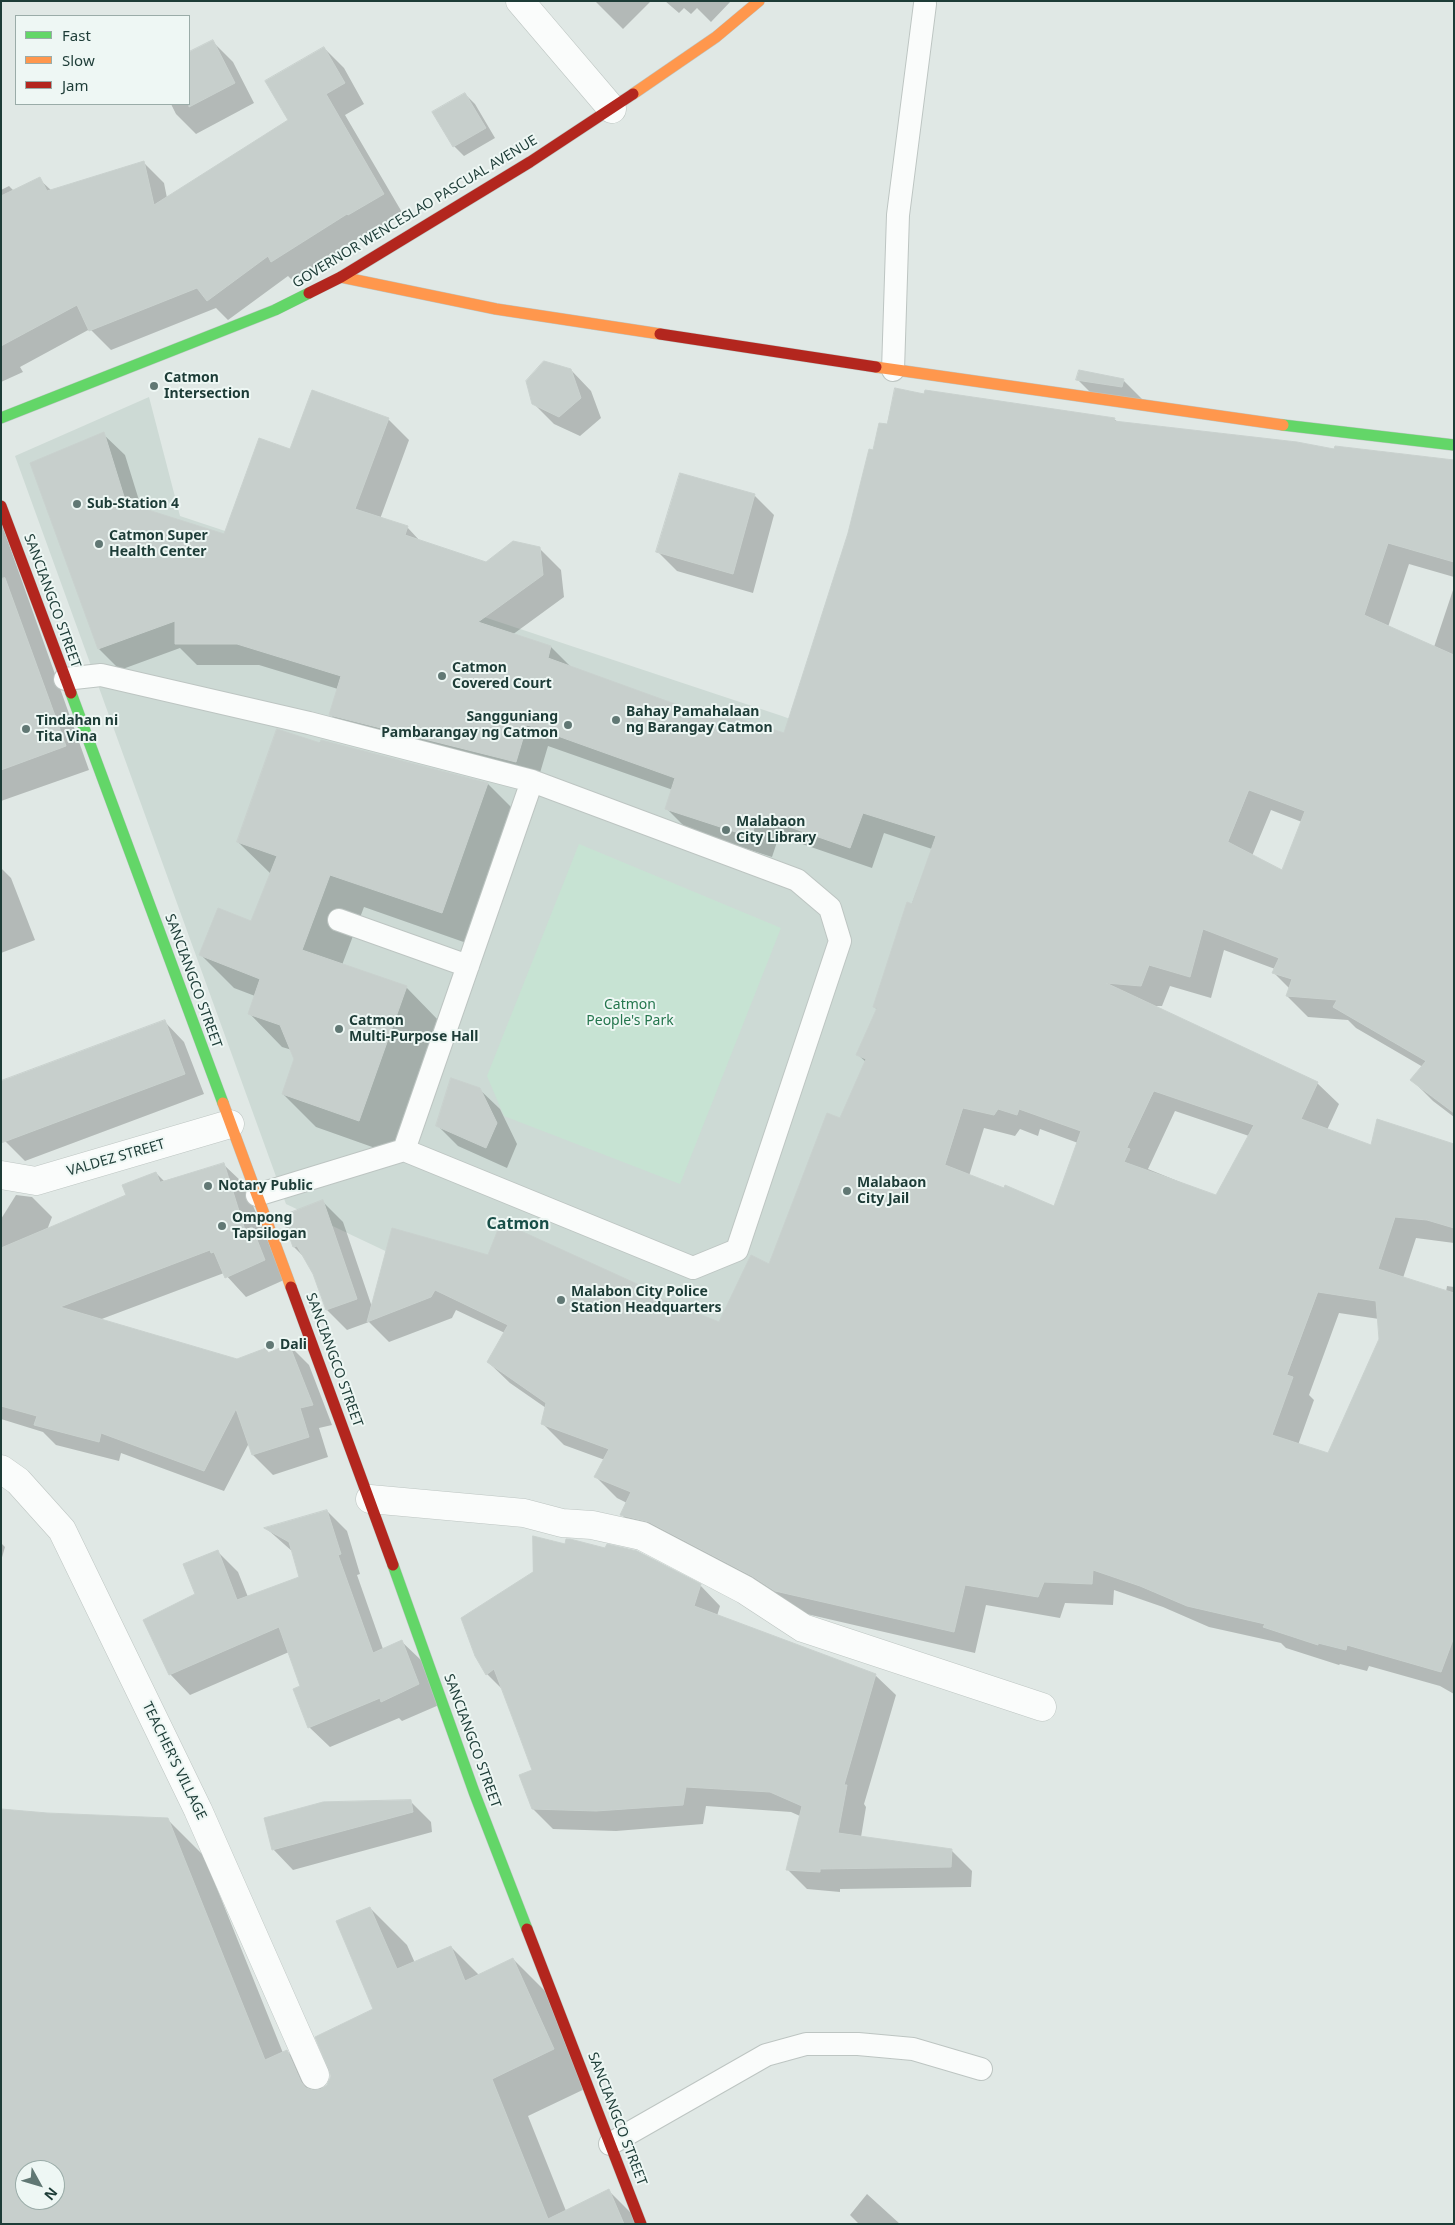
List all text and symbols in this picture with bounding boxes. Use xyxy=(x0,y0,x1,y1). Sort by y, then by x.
legend xyxy=(15,15,190,105)
text: Fast xyxy=(62,25,91,45)
text: Slow xyxy=(62,50,95,70)
text: Jam xyxy=(62,75,89,95)
street label: GOVERNOR WENCESLAO PASCUAL AVENUE xyxy=(290,132,540,292)
place label: Catmon Intersection xyxy=(164,370,250,402)
marker: Catmon Intersection xyxy=(148,380,160,392)
place label: Sub-Station 4 xyxy=(87,496,179,512)
marker: Sub-Station 4 xyxy=(71,498,83,510)
place label: Catmon Super Health Center xyxy=(109,528,208,560)
street label: SANCIANGCO STREET xyxy=(20,532,84,670)
marker: Catmon Super Health Center xyxy=(93,538,105,550)
place label: Catmon Covered Court xyxy=(452,660,552,692)
marker: Catmon Covered Court xyxy=(436,670,448,682)
place label: Bahay Pamahalaan ng Barangay Catmon xyxy=(626,704,773,736)
place label: Sangguniang Pambarangay ng Catmon xyxy=(381,709,558,742)
place label: Tindahan ni Tita Vina xyxy=(36,713,118,746)
marker: Bahay Pamahalaan ng Barangay Catmon xyxy=(610,714,622,726)
marker: Sangguniang Pambarangay ng Catmon xyxy=(562,719,574,731)
marker: Tindahan ni Tita Vina xyxy=(20,723,32,735)
place label: Malabaon City Library xyxy=(736,814,816,846)
marker: Malabaon City Library xyxy=(720,824,732,836)
street label: SANCIANGCO STREET xyxy=(161,912,225,1050)
park label: Catmon People's Park xyxy=(586,997,674,1030)
place label: Catmon Multi-Purpose Hall xyxy=(349,1013,478,1046)
marker: Catmon Multi-Purpose Hall xyxy=(333,1023,345,1035)
street label: VALDEZ STREET xyxy=(65,1136,167,1180)
place label: Malabaon City Jail xyxy=(857,1175,926,1208)
place label: Notary Public xyxy=(218,1178,313,1194)
marker: Notary Public xyxy=(202,1180,214,1192)
marker: Malabaon City Jail xyxy=(841,1185,853,1197)
place label: Ompong Tapsilogan xyxy=(232,1210,307,1242)
district label: Catmon xyxy=(487,1214,549,1234)
marker: Ompong Tapsilogan xyxy=(216,1220,228,1232)
place label: Malabon City Police Station Headquarters xyxy=(571,1284,722,1316)
street label: SANCIANGCO STREET xyxy=(302,1291,366,1429)
marker: Malabon City Police Station Headquarters xyxy=(555,1294,567,1306)
place label: Dali xyxy=(280,1337,307,1353)
marker: Dali xyxy=(264,1339,276,1351)
street label: SANCIANGCO STREET xyxy=(440,1672,504,1810)
street label: TEACHER'S VILLAGE xyxy=(138,1699,210,1823)
street label: SANCIANGCO STREET xyxy=(584,2050,650,2188)
north arrow xyxy=(15,2160,65,2210)
text: N xyxy=(40,2184,62,2205)

